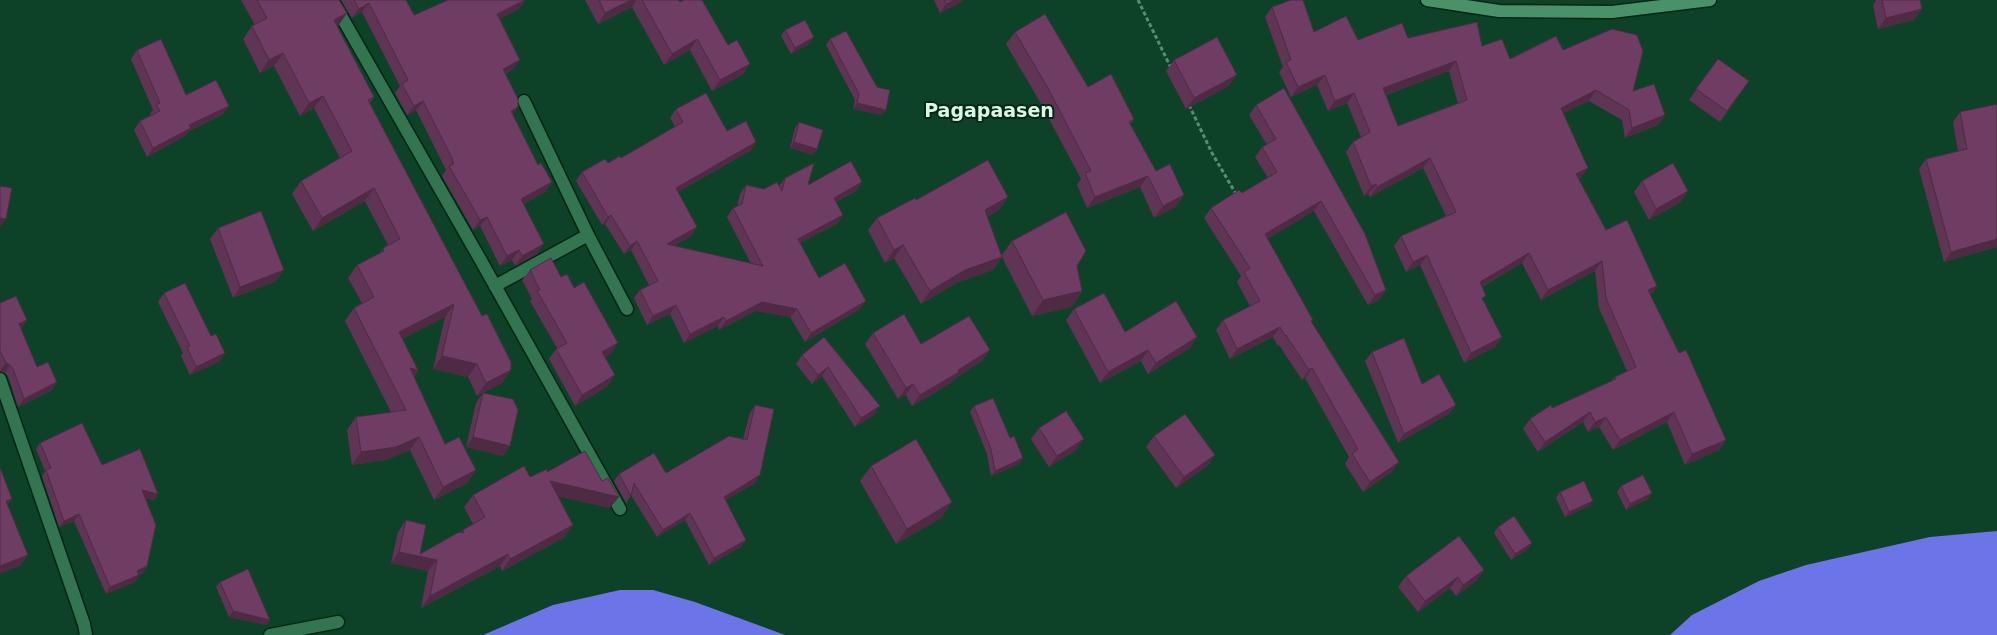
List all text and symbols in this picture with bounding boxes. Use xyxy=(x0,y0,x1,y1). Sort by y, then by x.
district label: Pagapaasen xyxy=(924,99,1054,121)

